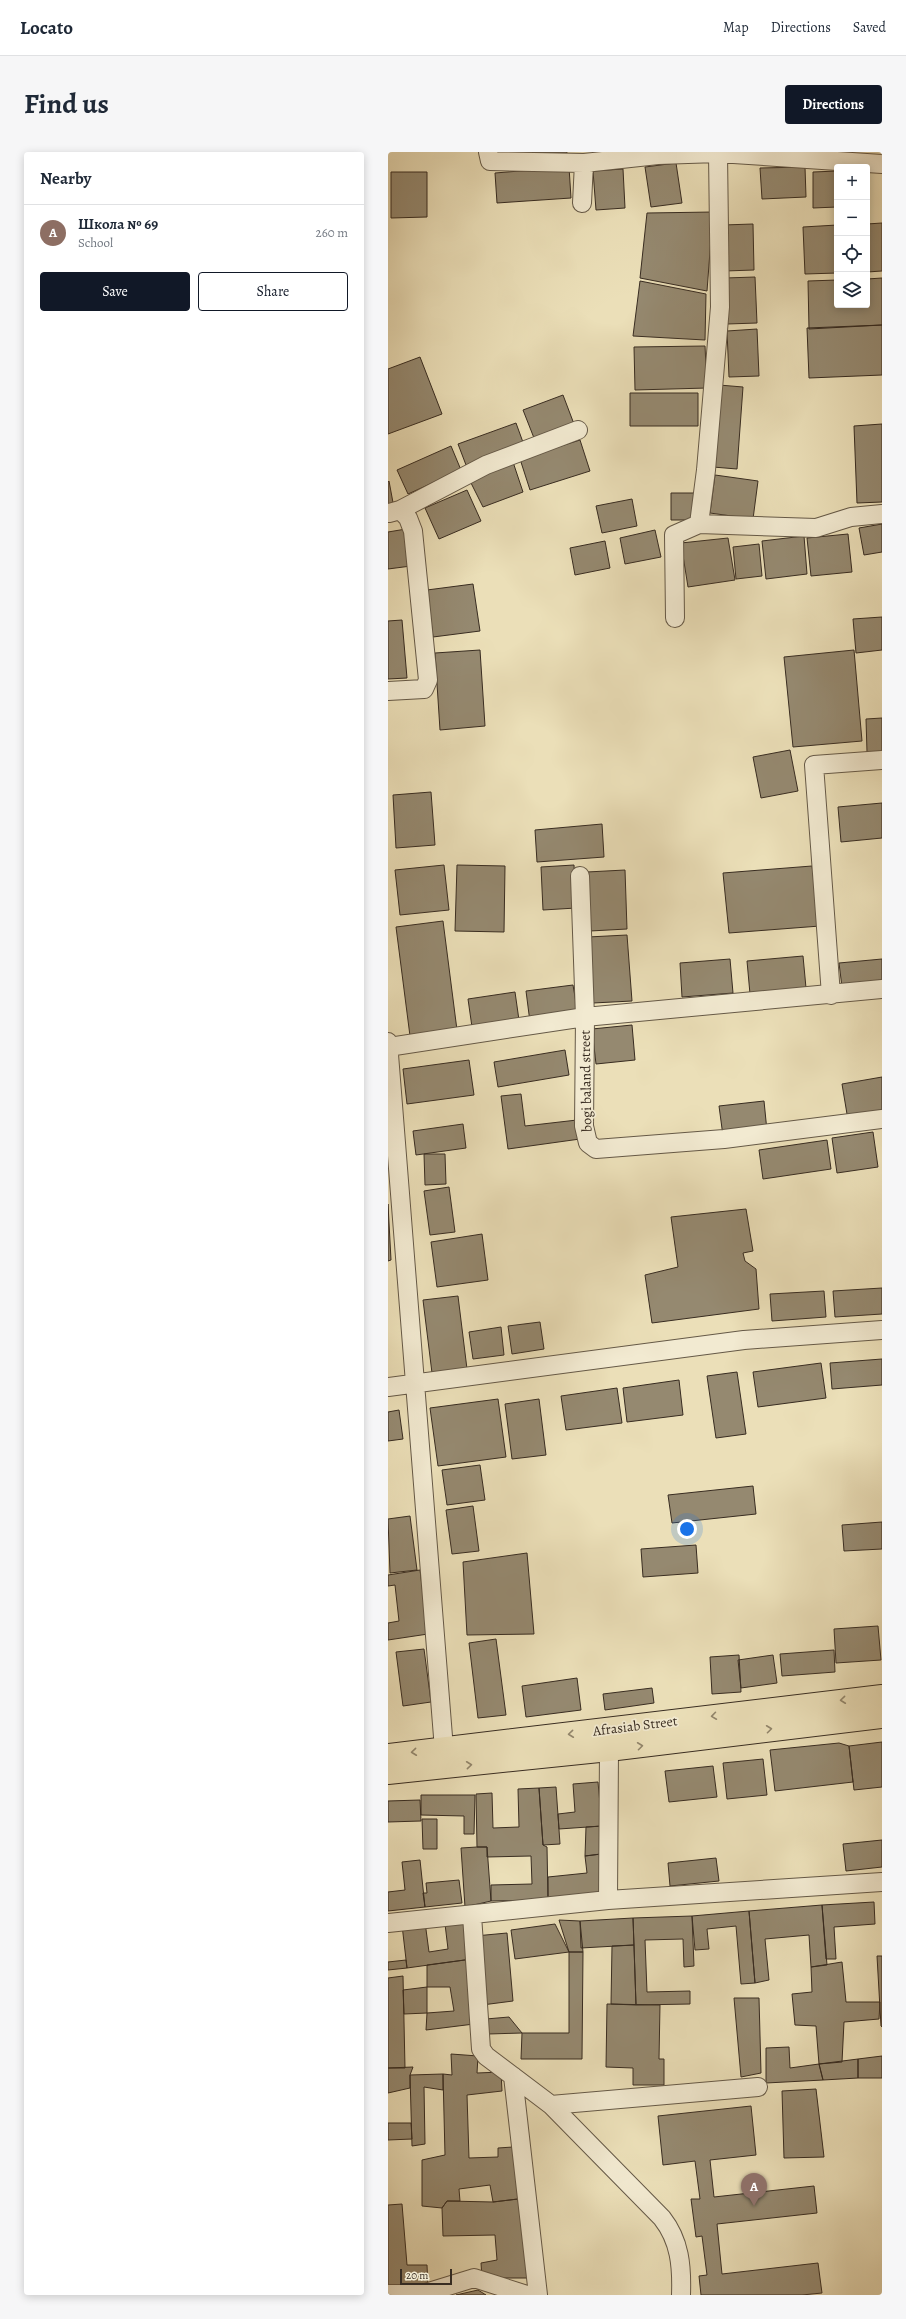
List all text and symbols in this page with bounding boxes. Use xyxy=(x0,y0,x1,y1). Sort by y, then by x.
text: Locato xyxy=(20,15,73,41)
text: Map xyxy=(723,18,749,37)
text: Directions xyxy=(771,18,831,37)
text: Saved xyxy=(853,18,886,37)
text: Find us xyxy=(24,85,109,123)
button: Directions xyxy=(785,85,882,124)
map controls xyxy=(834,164,870,308)
button: + xyxy=(834,164,870,200)
text: Nearby xyxy=(40,167,91,190)
button: − xyxy=(834,200,870,236)
text: Школа № 69 xyxy=(78,214,158,234)
text: A xyxy=(49,224,57,241)
text: 260 m xyxy=(315,224,348,241)
text: School xyxy=(78,234,113,251)
button: locate xyxy=(834,236,870,272)
button: Save xyxy=(40,272,190,311)
button: Share xyxy=(198,272,348,311)
button: layers xyxy=(834,272,870,308)
street label: bogi baland street xyxy=(576,1029,596,1132)
your location xyxy=(677,1519,697,1539)
one-way arrow xyxy=(840,1695,846,1704)
street label: Afrasiab Street xyxy=(591,1711,679,1741)
one-way arrow xyxy=(711,1711,717,1720)
one-way arrow xyxy=(765,1725,772,1734)
one-way arrow xyxy=(568,1730,574,1739)
one-way arrow xyxy=(637,1742,643,1751)
one-way arrow xyxy=(411,1747,417,1756)
one-way arrow xyxy=(466,1760,472,1769)
pin: A xyxy=(741,2173,767,2206)
scale bar xyxy=(400,2267,452,2286)
text: 20 m xyxy=(406,2268,428,2283)

